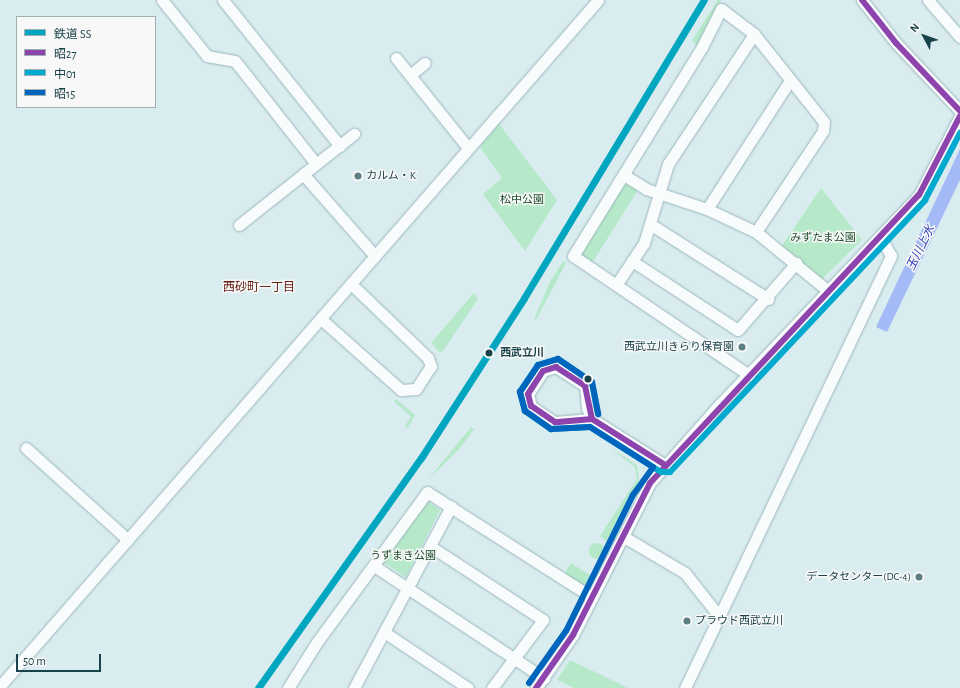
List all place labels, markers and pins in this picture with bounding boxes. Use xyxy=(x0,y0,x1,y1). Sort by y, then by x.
place label: カルム・K xyxy=(366,169,416,183)
marker: カルム・K xyxy=(353,171,363,181)
place label: 西武立川きらり保育園 xyxy=(624,340,734,354)
marker: 西武立川きらり保育園 xyxy=(737,342,747,352)
marker: 西武立川 xyxy=(482,346,496,360)
place label: 西武立川 xyxy=(500,346,544,360)
unlabelled marker xyxy=(583,374,593,384)
place label: データセンター(DC-4) xyxy=(806,570,911,584)
marker: データセンター(DC-4) xyxy=(914,572,924,582)
place label: プラウド西武立川 xyxy=(695,614,783,628)
marker: プラウド西武立川 xyxy=(682,616,692,626)

